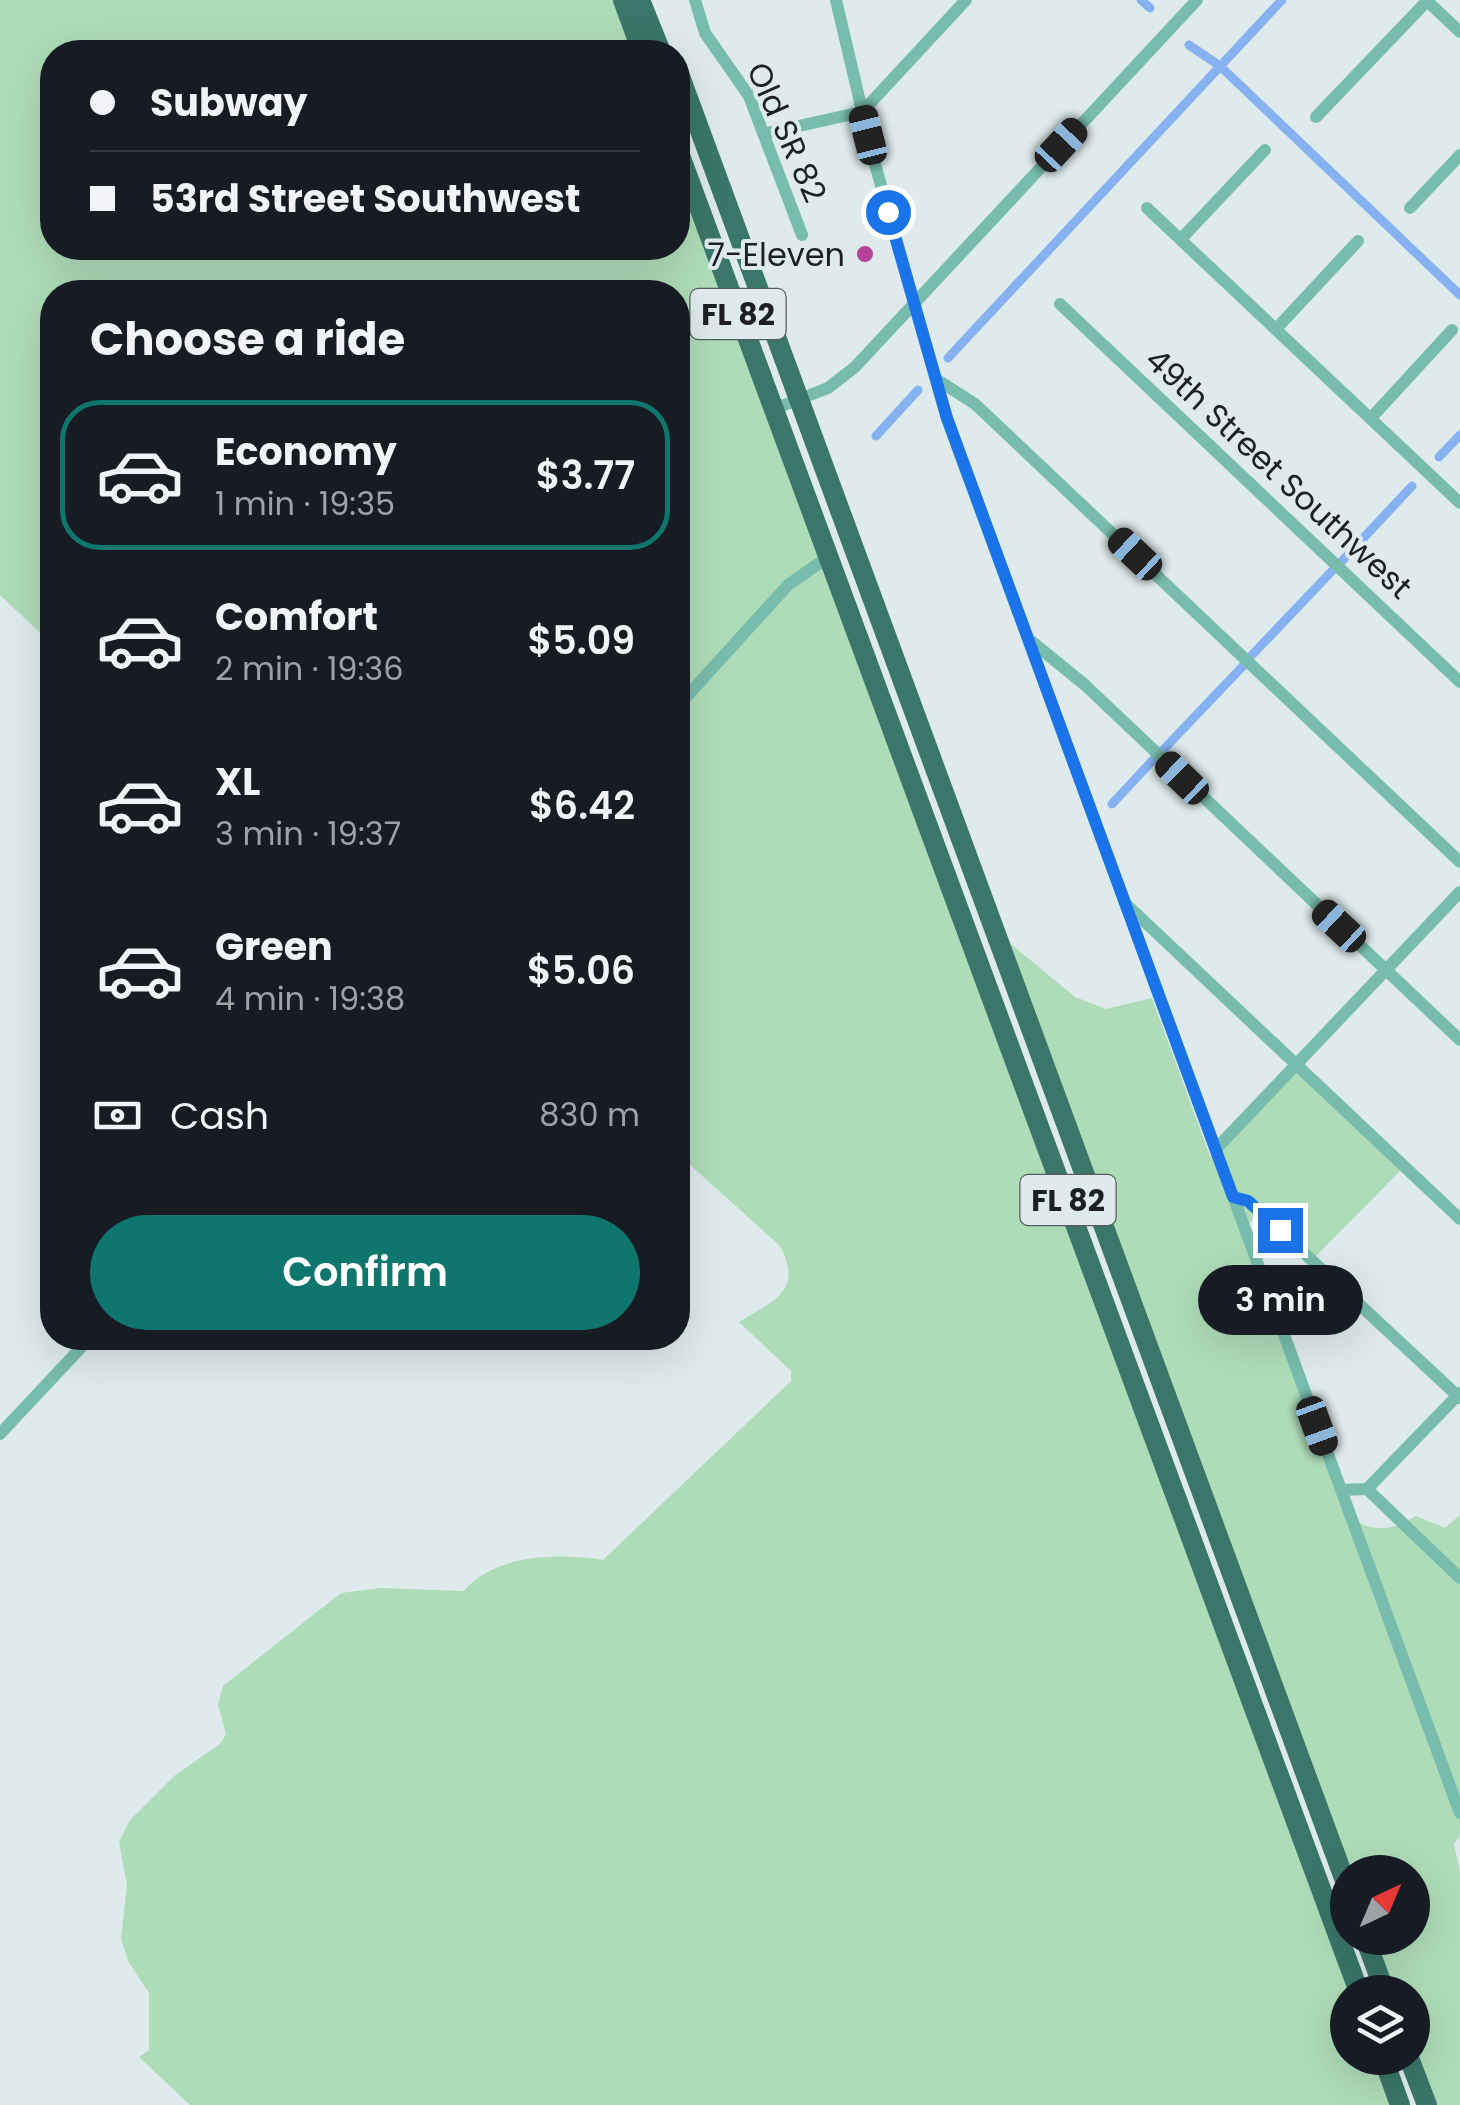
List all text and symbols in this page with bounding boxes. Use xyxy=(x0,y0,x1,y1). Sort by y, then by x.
street label: Old SR 82 xyxy=(736,55,838,209)
text: Subway xyxy=(150,76,308,129)
car xyxy=(846,102,890,168)
car xyxy=(1030,113,1092,177)
text: 53rd Street Southwest xyxy=(150,172,580,225)
route start xyxy=(866,190,911,235)
place label: 7-Eleven xyxy=(707,232,845,277)
marker: 7-Eleven xyxy=(854,243,876,265)
road number: FL 82 xyxy=(690,289,786,339)
text: Choose a ride xyxy=(90,308,405,371)
street label: 49th Street Southwest xyxy=(1136,337,1422,609)
text: Economy xyxy=(215,425,397,478)
icon: car xyxy=(95,430,185,520)
text: $3.77 xyxy=(536,449,635,502)
text: 1 min · 19:35 xyxy=(215,481,395,526)
car xyxy=(1103,523,1167,585)
text: Comfort xyxy=(215,590,378,643)
icon: car xyxy=(95,595,185,685)
text: $5.09 xyxy=(527,614,635,667)
text: 2 min · 19:36 xyxy=(215,646,404,691)
car xyxy=(1150,746,1214,810)
text: XL xyxy=(215,755,260,808)
icon: car xyxy=(95,760,185,850)
text: $6.42 xyxy=(529,779,635,832)
text: 3 min · 19:37 xyxy=(215,811,401,856)
car xyxy=(1307,895,1371,957)
text: Green xyxy=(215,920,333,973)
icon: car xyxy=(95,925,185,1015)
text: $5.06 xyxy=(527,944,635,997)
text: 4 min · 19:38 xyxy=(215,976,405,1021)
icon: cash xyxy=(90,1088,145,1143)
text: Cash xyxy=(170,1089,269,1142)
text: 830 m xyxy=(539,1092,640,1137)
road number: FL 82 xyxy=(1020,1175,1116,1225)
route end xyxy=(1258,1208,1303,1253)
button: Confirm xyxy=(90,1215,640,1330)
callout: 3 min xyxy=(1198,1265,1362,1335)
text: 3 min xyxy=(1235,1277,1326,1322)
car xyxy=(1293,1393,1341,1459)
north arrow xyxy=(1330,1855,1430,1955)
map controls xyxy=(1330,1855,1430,2075)
button: layers xyxy=(1330,1975,1430,2075)

